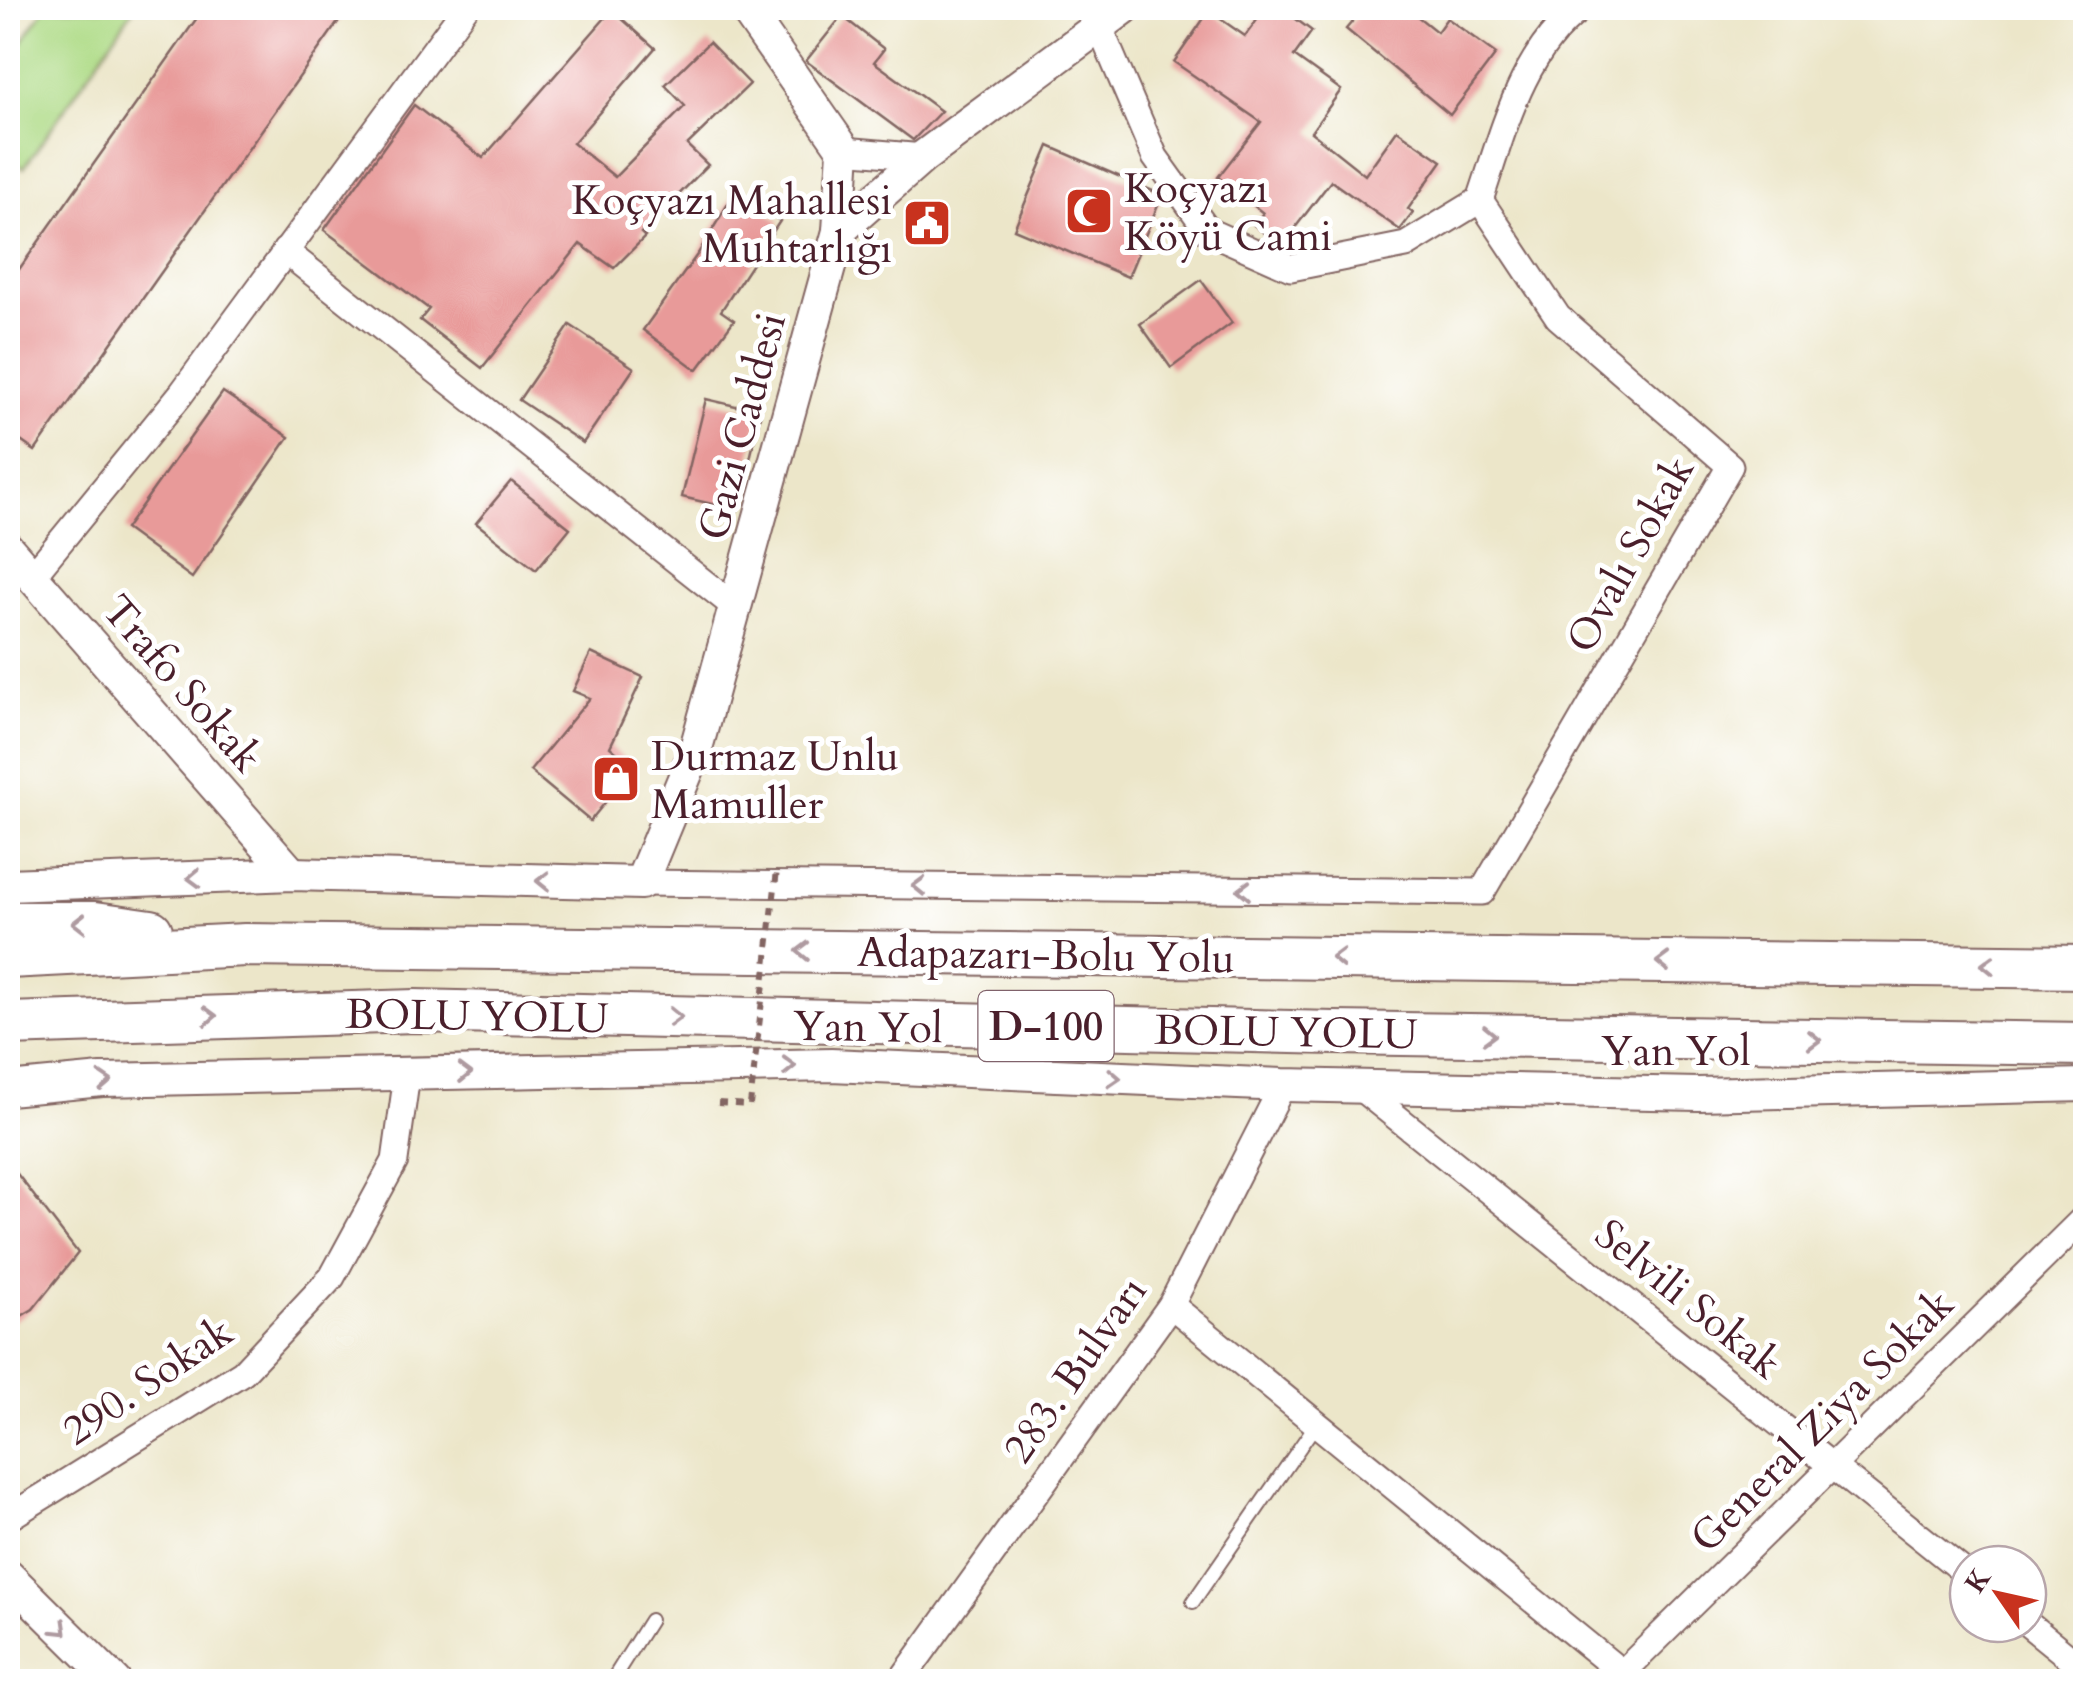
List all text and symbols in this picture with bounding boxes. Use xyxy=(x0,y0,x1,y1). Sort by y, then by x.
place label: Koçyazı Köyü Cami xyxy=(1124,160,1332,265)
place label: Koçyazı Mahallesi Muhtarlığı xyxy=(571,172,892,277)
mosque icon: Koçyazı Köyü Cami xyxy=(1063,185,1115,237)
public building icon: Koçyazı Mahallesi Muhtarlığı xyxy=(901,197,953,249)
street label: Gazi Caddesi xyxy=(685,306,800,546)
street label: Ovalı Sokak xyxy=(1553,446,1708,663)
street label: Trafo Sokak xyxy=(89,583,275,785)
place label: Durmaz Unlu Mamuller xyxy=(651,728,899,833)
shop icon: Durmaz Unlu Mamuller xyxy=(590,753,642,805)
one-way arrow xyxy=(186,867,202,888)
one-way arrow xyxy=(535,870,551,891)
one-way arrow xyxy=(911,876,927,897)
one-way arrow xyxy=(1236,879,1252,901)
one-way arrow xyxy=(71,912,86,934)
street label: Adapazarı-Bolu Yolu xyxy=(857,924,1235,987)
one-way arrow xyxy=(795,941,811,962)
one-way arrow xyxy=(1330,947,1346,969)
one-way arrow xyxy=(1655,951,1671,972)
one-way arrow xyxy=(1980,955,1996,976)
street label: BOLU YOLU xyxy=(345,986,609,1047)
road number: D-100 xyxy=(978,991,1114,1061)
street label: Yan Yol xyxy=(793,998,943,1057)
street label: BOLU YOLU xyxy=(1154,1002,1418,1063)
one-way arrow xyxy=(202,1006,218,1027)
one-way arrow xyxy=(667,1007,683,1028)
street label: Yan Yol xyxy=(1601,1023,1751,1080)
one-way arrow xyxy=(1482,1025,1498,1046)
one-way arrow xyxy=(1807,1030,1823,1051)
one-way arrow xyxy=(782,1055,798,1076)
one-way arrow xyxy=(457,1063,473,1084)
one-way arrow xyxy=(1107,1067,1123,1088)
one-way arrow xyxy=(97,1070,113,1091)
street label: Selvili Sokak xyxy=(1583,1206,1794,1392)
street label: 283. Bulvarı xyxy=(990,1265,1160,1474)
street label: General Ziya Sokak xyxy=(1678,1276,1967,1565)
street label: 290. Sokak xyxy=(52,1303,244,1459)
north arrow xyxy=(1948,1544,2048,1644)
text: K xyxy=(1956,1560,2000,1601)
one-way arrow xyxy=(50,1617,68,1635)

